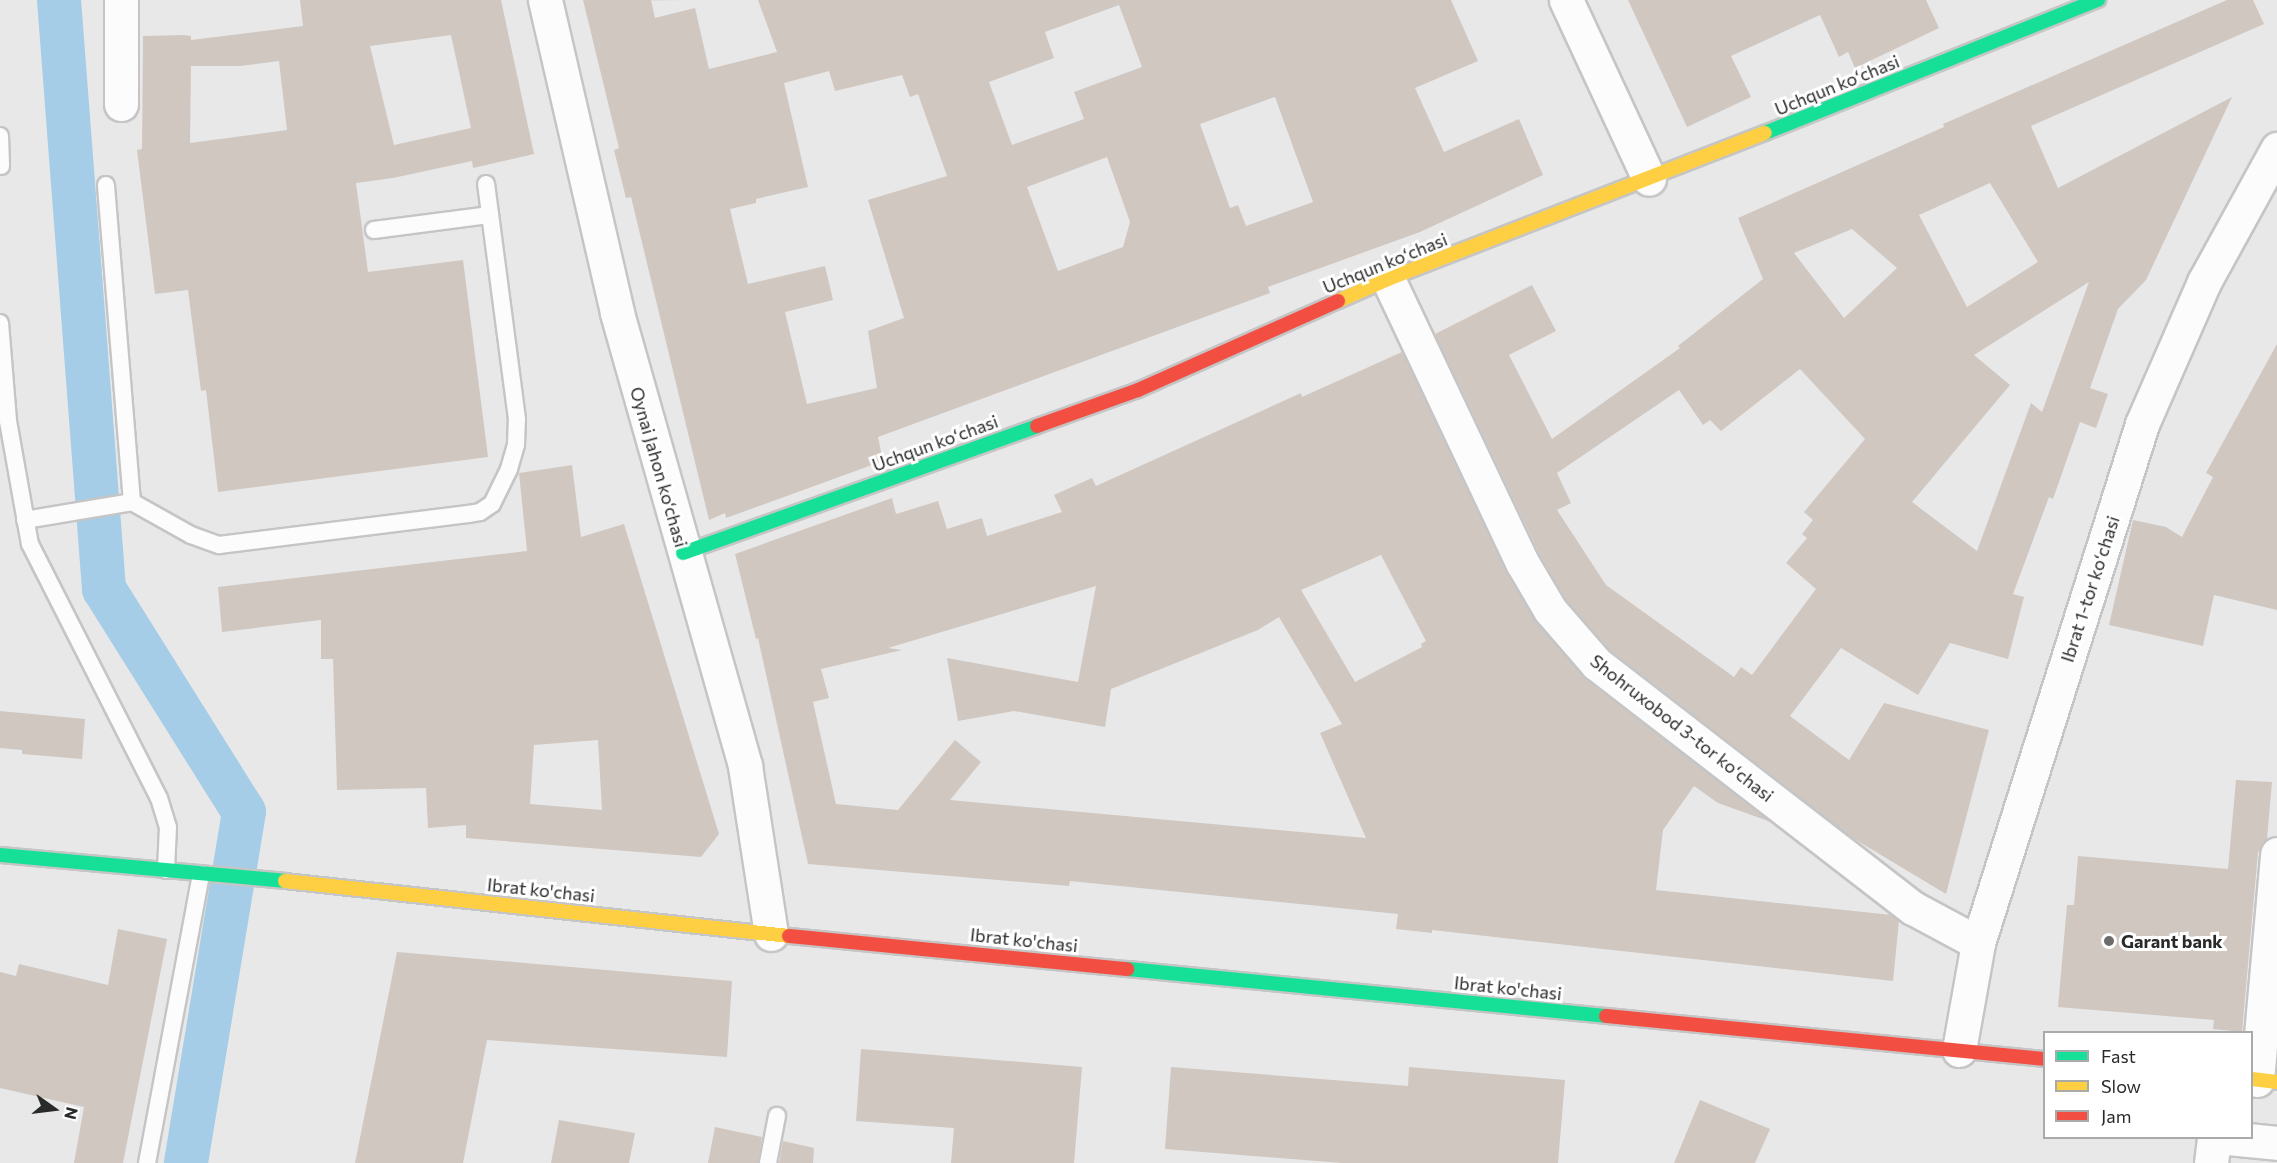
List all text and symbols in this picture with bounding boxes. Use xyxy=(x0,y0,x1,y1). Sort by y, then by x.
street label: Uchqun koʻchasi xyxy=(1772,50,1902,120)
street label: Uchqun koʻchasi xyxy=(1320,228,1450,298)
street label: Oynai Jahon ko‘chasi xyxy=(626,384,692,550)
street label: Uchqun koʻchasi xyxy=(869,410,1001,476)
street label: Ibrat 1-tor koʻchasi xyxy=(2056,513,2124,665)
street label: Shohruxobod 3-tor koʻchasi xyxy=(1586,650,1778,806)
street label: Ibrat ko'chasi xyxy=(486,874,596,906)
street label: Ibrat ko'chasi xyxy=(969,924,1079,956)
place label: Garant bank xyxy=(2121,930,2223,952)
marker: Garant bank xyxy=(2102,934,2116,948)
street label: Ibrat ko'chasi xyxy=(1453,972,1563,1004)
legend xyxy=(2043,1031,2253,1139)
text: Fast xyxy=(2101,1045,2136,1067)
text: Slow xyxy=(2101,1075,2141,1097)
north arrow xyxy=(24,1079,84,1139)
text: N xyxy=(61,1105,83,1122)
text: Jam xyxy=(2101,1105,2131,1127)

